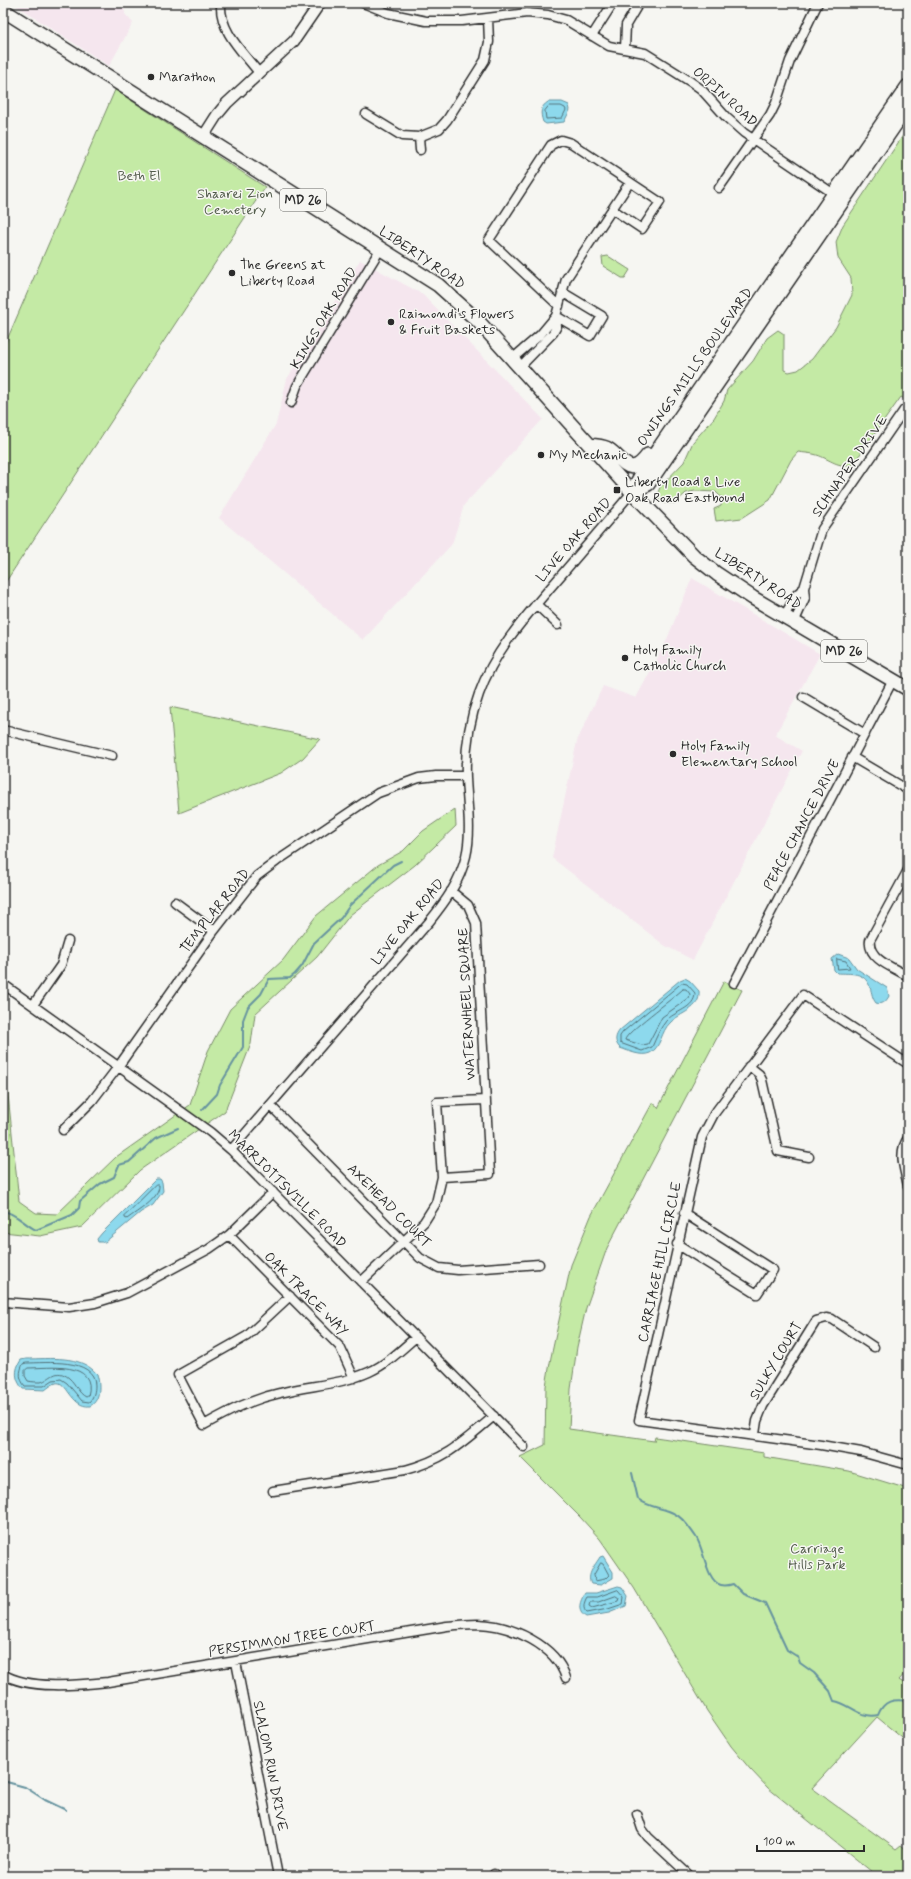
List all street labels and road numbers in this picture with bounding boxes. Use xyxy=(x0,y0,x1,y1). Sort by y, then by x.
street label: ORPIN ROAD xyxy=(689,63,761,131)
road number: MD 26 xyxy=(280,189,326,211)
street label: LIBERTY ROAD xyxy=(375,222,469,294)
street label: KINGS OAK ROAD xyxy=(286,264,362,372)
street label: OWINGS MILLS BOULEVARD xyxy=(633,284,757,450)
street label: SCHNAPER DRIVE xyxy=(808,411,892,521)
street label: LIVE OAK ROAD xyxy=(532,494,616,586)
street label: LIBERTY ROAD xyxy=(711,544,805,614)
road number: MD 26 xyxy=(821,640,867,662)
street label: PEACE CHANCE DRIVE xyxy=(760,756,844,894)
street label: TEMPLAR ROAD xyxy=(176,865,254,957)
street label: LIVE OAK ROAD xyxy=(368,875,448,969)
street label: WATERWHEEL SQUARE xyxy=(454,927,480,1081)
street label: MARRIOTTSVILLE ROAD xyxy=(224,1126,350,1252)
street label: AXEHEAD COURT xyxy=(343,1160,435,1252)
street label: CARRIAGE HILL CIRCLE xyxy=(634,1180,686,1344)
street label: OAK TRACE WAY xyxy=(260,1248,352,1340)
street label: SULKY COURT xyxy=(746,1319,806,1403)
street label: PERSIMMON TREE COURT xyxy=(207,1617,377,1661)
street label: SLALOM RUN DRIVE xyxy=(249,1699,291,1833)

